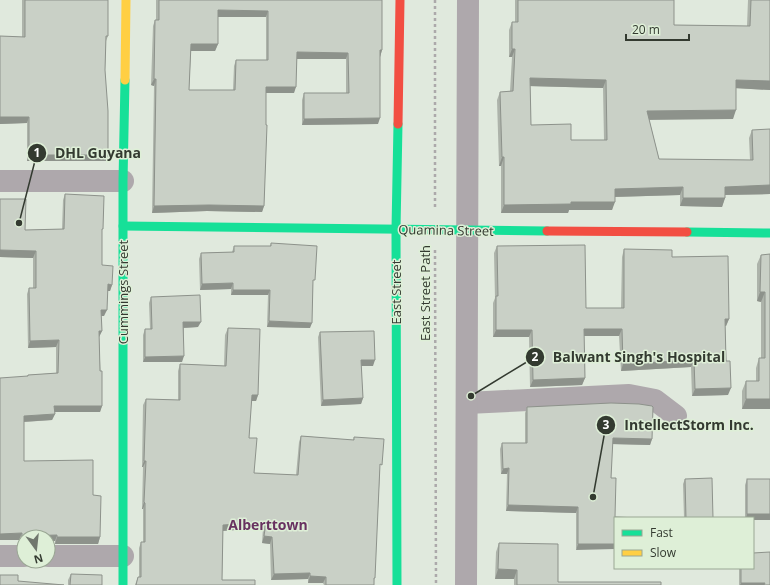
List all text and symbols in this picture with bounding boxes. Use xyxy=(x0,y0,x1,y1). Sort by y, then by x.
scale bar xyxy=(626,16,689,42)
text: 20 m xyxy=(632,21,660,38)
callout: DHL Guyana xyxy=(27,140,149,166)
text: DHL Guyana xyxy=(55,143,141,162)
text: 1 xyxy=(34,144,40,161)
street label: Quamina Street xyxy=(398,220,494,240)
street label: Cummings Street xyxy=(114,239,132,344)
street label: East Street Path xyxy=(416,245,434,341)
street label: East Street xyxy=(387,259,405,324)
callout: Balwant Singh's Hospital xyxy=(525,344,734,370)
text: Balwant Singh's Hospital xyxy=(553,347,725,366)
text: 2 xyxy=(532,348,539,365)
callout: IntellectStorm Inc. xyxy=(596,412,762,438)
text: IntellectStorm Inc. xyxy=(624,415,754,434)
text: 3 xyxy=(603,416,610,433)
district label: Alberttown xyxy=(228,515,308,534)
legend xyxy=(614,517,754,569)
text: Fast xyxy=(650,524,673,541)
north arrow xyxy=(16,529,56,569)
text: Slow xyxy=(650,544,677,561)
text: N xyxy=(32,551,45,568)

